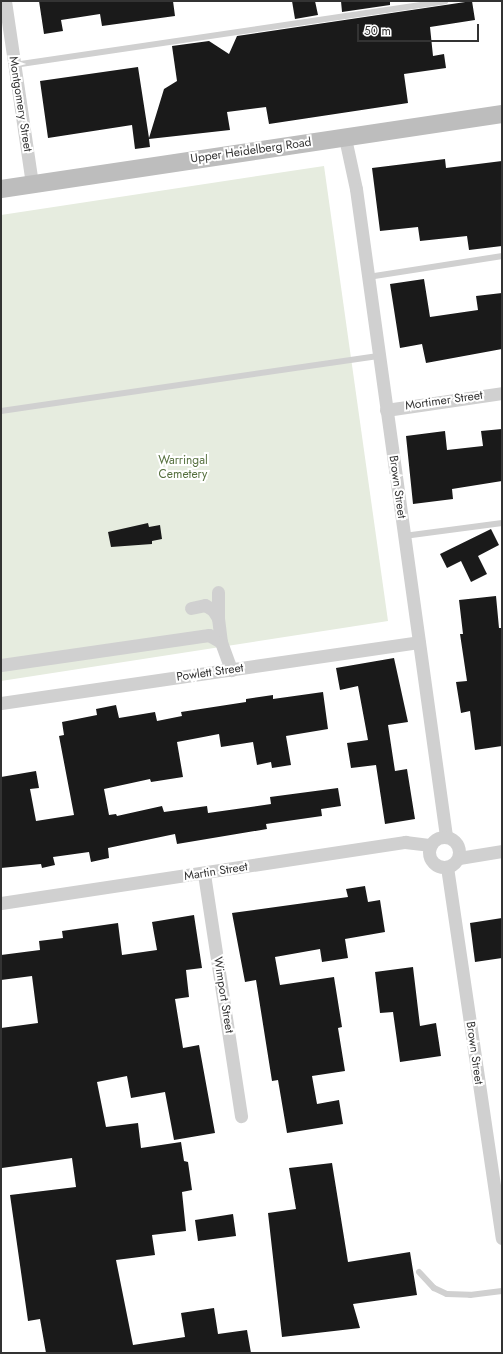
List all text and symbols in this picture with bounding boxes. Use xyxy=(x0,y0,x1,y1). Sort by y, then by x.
scale bar xyxy=(359,16,481,42)
text: 50 m xyxy=(364,22,391,40)
street label: Montgomery Street xyxy=(5,55,35,153)
street label: Upper Heidelberg Road xyxy=(190,135,312,167)
street label: Mortimer Street xyxy=(404,388,484,414)
park label: Warringal Cemetery xyxy=(158,454,208,482)
street label: Brown Street xyxy=(385,454,409,520)
street label: Powlett Street xyxy=(175,661,245,685)
street label: Martin Street xyxy=(183,860,249,884)
street label: Wimport Street xyxy=(210,956,236,1034)
street label: Brown Street xyxy=(462,1020,486,1086)

